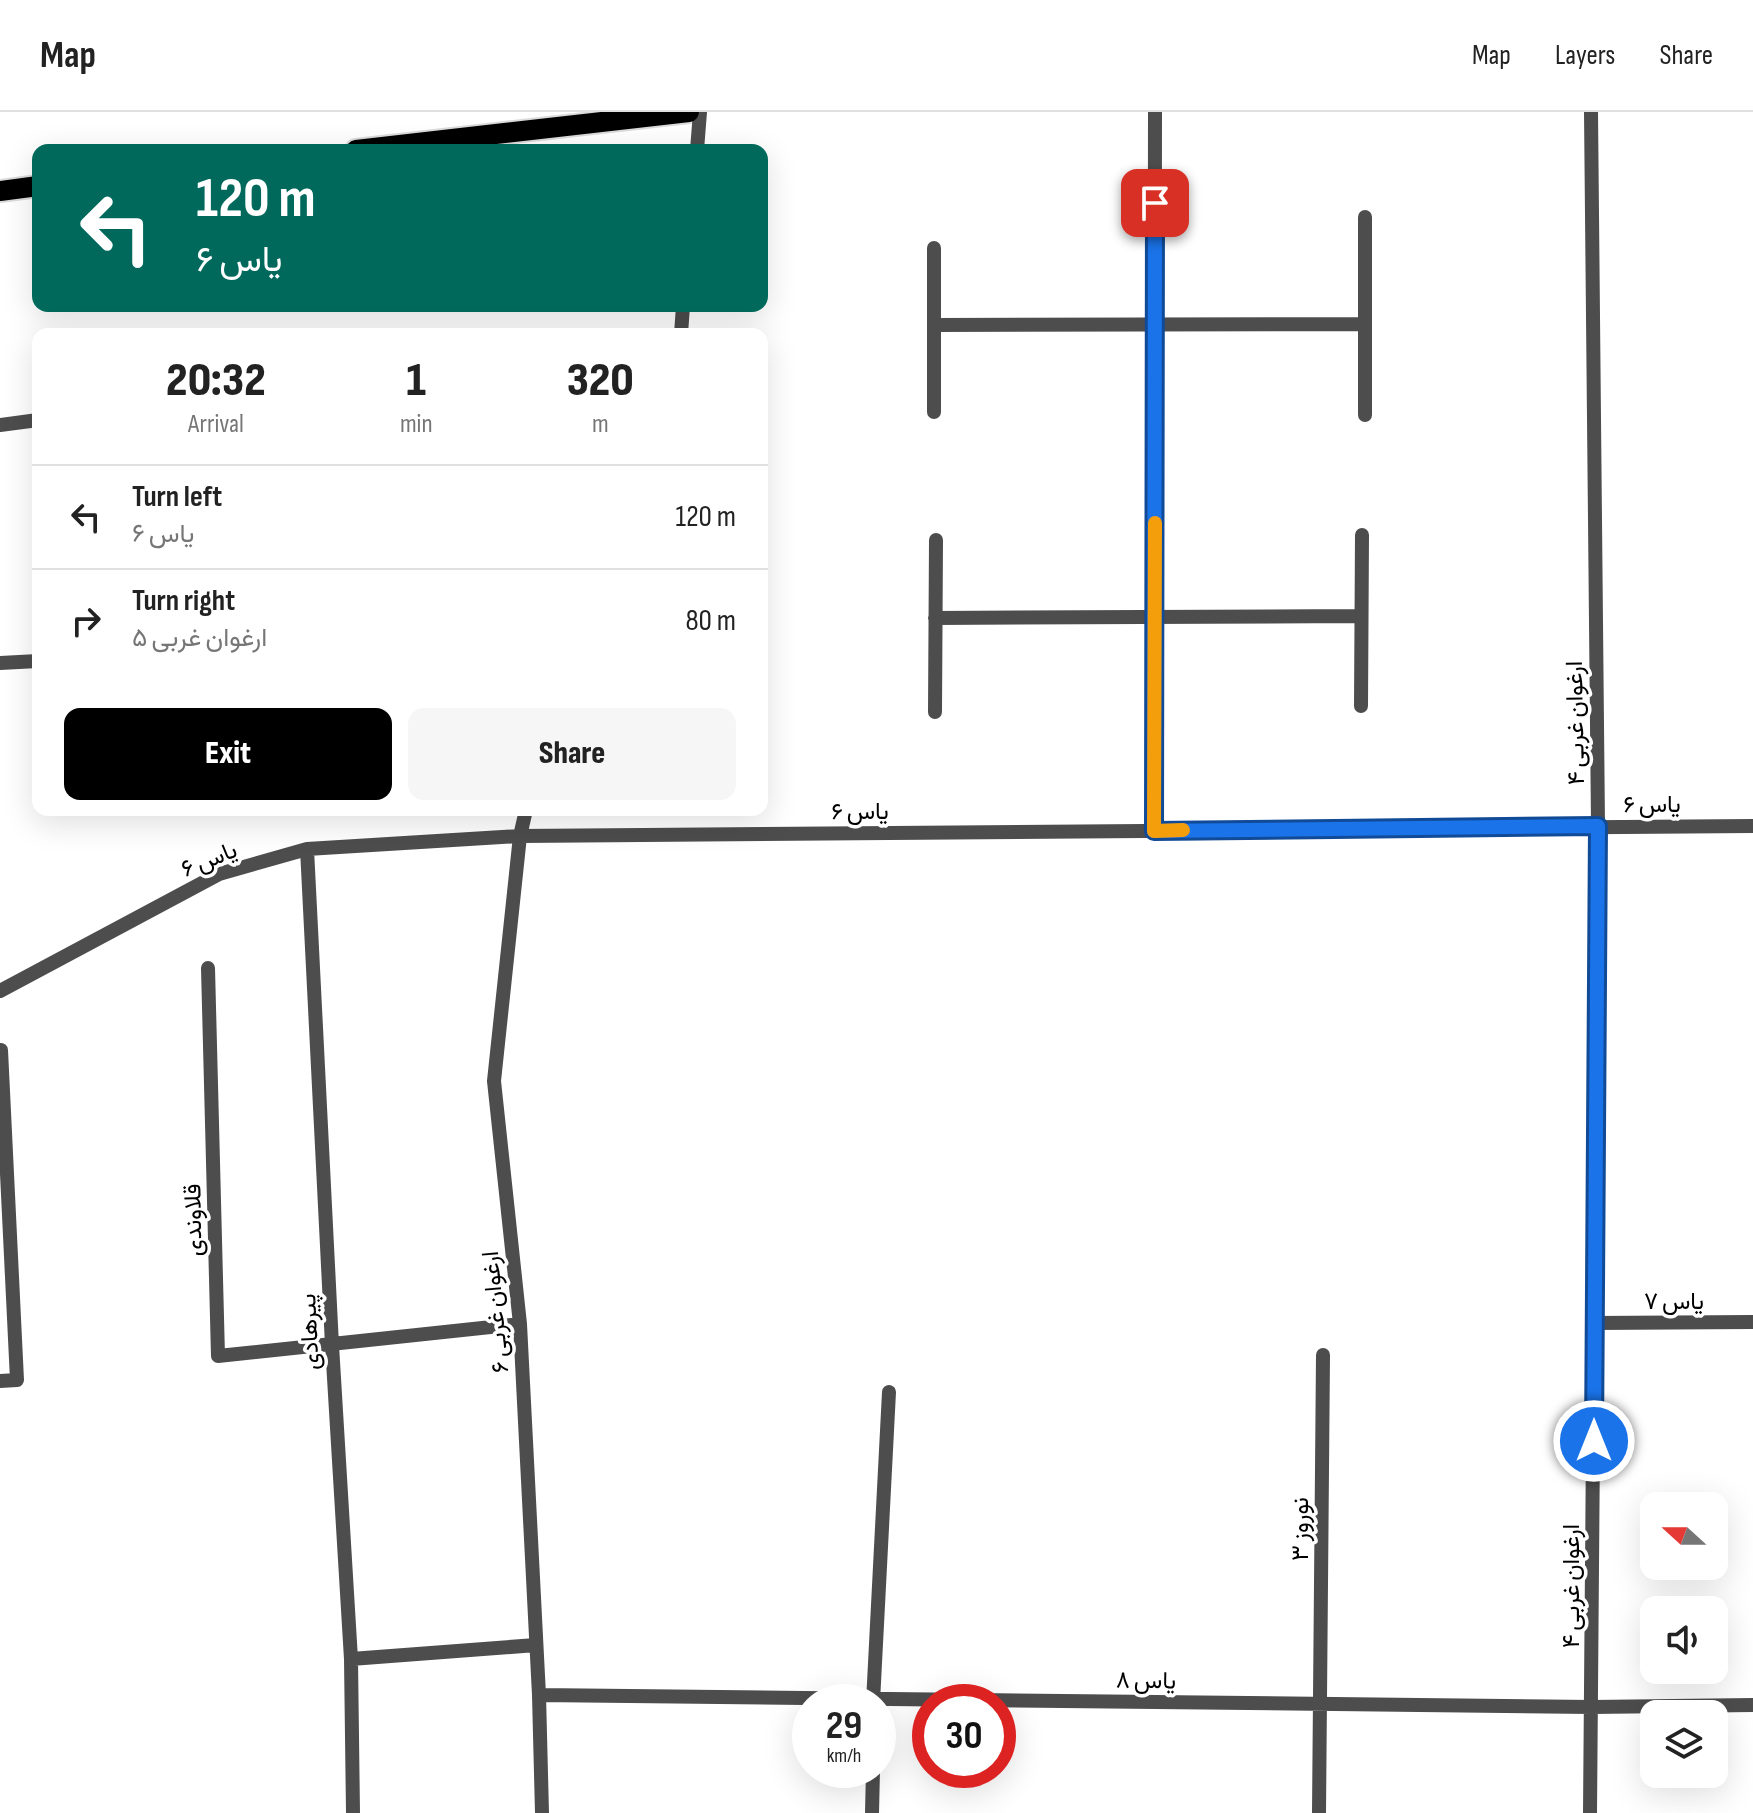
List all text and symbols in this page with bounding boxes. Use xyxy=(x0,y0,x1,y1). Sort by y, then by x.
text: Map xyxy=(40,33,96,78)
text: Map xyxy=(1472,39,1511,72)
text: Layers xyxy=(1555,39,1615,72)
text: Share xyxy=(1659,39,1713,72)
text: 120 m xyxy=(196,166,316,233)
pin xyxy=(1121,169,1189,237)
icon: left xyxy=(64,176,168,280)
icon: arrive xyxy=(1133,181,1177,225)
text: یاس ۶ xyxy=(196,239,282,282)
text: 20:32 xyxy=(166,352,266,409)
text: 1 xyxy=(406,352,426,409)
text: 320 xyxy=(567,352,634,409)
text: Arrival xyxy=(188,409,244,440)
text: min xyxy=(400,409,433,440)
text: m xyxy=(592,409,609,440)
text: Turn left xyxy=(132,479,222,515)
icon: left xyxy=(64,495,108,539)
text: 120 m xyxy=(675,499,736,535)
text: یاس ۶ xyxy=(132,519,194,550)
text: Turn right xyxy=(132,583,235,619)
icon: right xyxy=(64,599,108,643)
text: 80 m xyxy=(685,603,736,639)
text: ارغوان غربی ۵ xyxy=(132,623,267,654)
street label: ارغوان غربی ۴ xyxy=(1560,661,1591,785)
button: Exit xyxy=(64,708,392,800)
button: Share xyxy=(408,708,736,800)
street label: یاس ۶ xyxy=(1623,790,1681,819)
street label: یاس ۶ xyxy=(831,797,889,826)
street label: یاس ۶ xyxy=(177,835,241,884)
street label: قلاوندی xyxy=(178,1183,209,1257)
street label: ارغوان غربی ۶ xyxy=(476,1250,515,1374)
street label: یاس ۷ xyxy=(1644,1287,1704,1316)
street label: پیرهادی xyxy=(293,1293,327,1371)
position arrow xyxy=(1552,1399,1636,1483)
north arrow xyxy=(1640,1492,1728,1580)
map controls xyxy=(1640,1492,1728,1788)
street label: نوروز ۳ xyxy=(1286,1497,1315,1561)
street label: ارغوان غربی ۴ xyxy=(1557,1524,1586,1648)
button: sound xyxy=(1640,1596,1728,1684)
street label: یاس ۸ xyxy=(1116,1665,1176,1696)
speed limit sign: 30 xyxy=(912,1684,1016,1788)
button: layers xyxy=(1640,1700,1728,1788)
text: 29 xyxy=(826,1702,862,1750)
text: km/h xyxy=(827,1744,861,1768)

